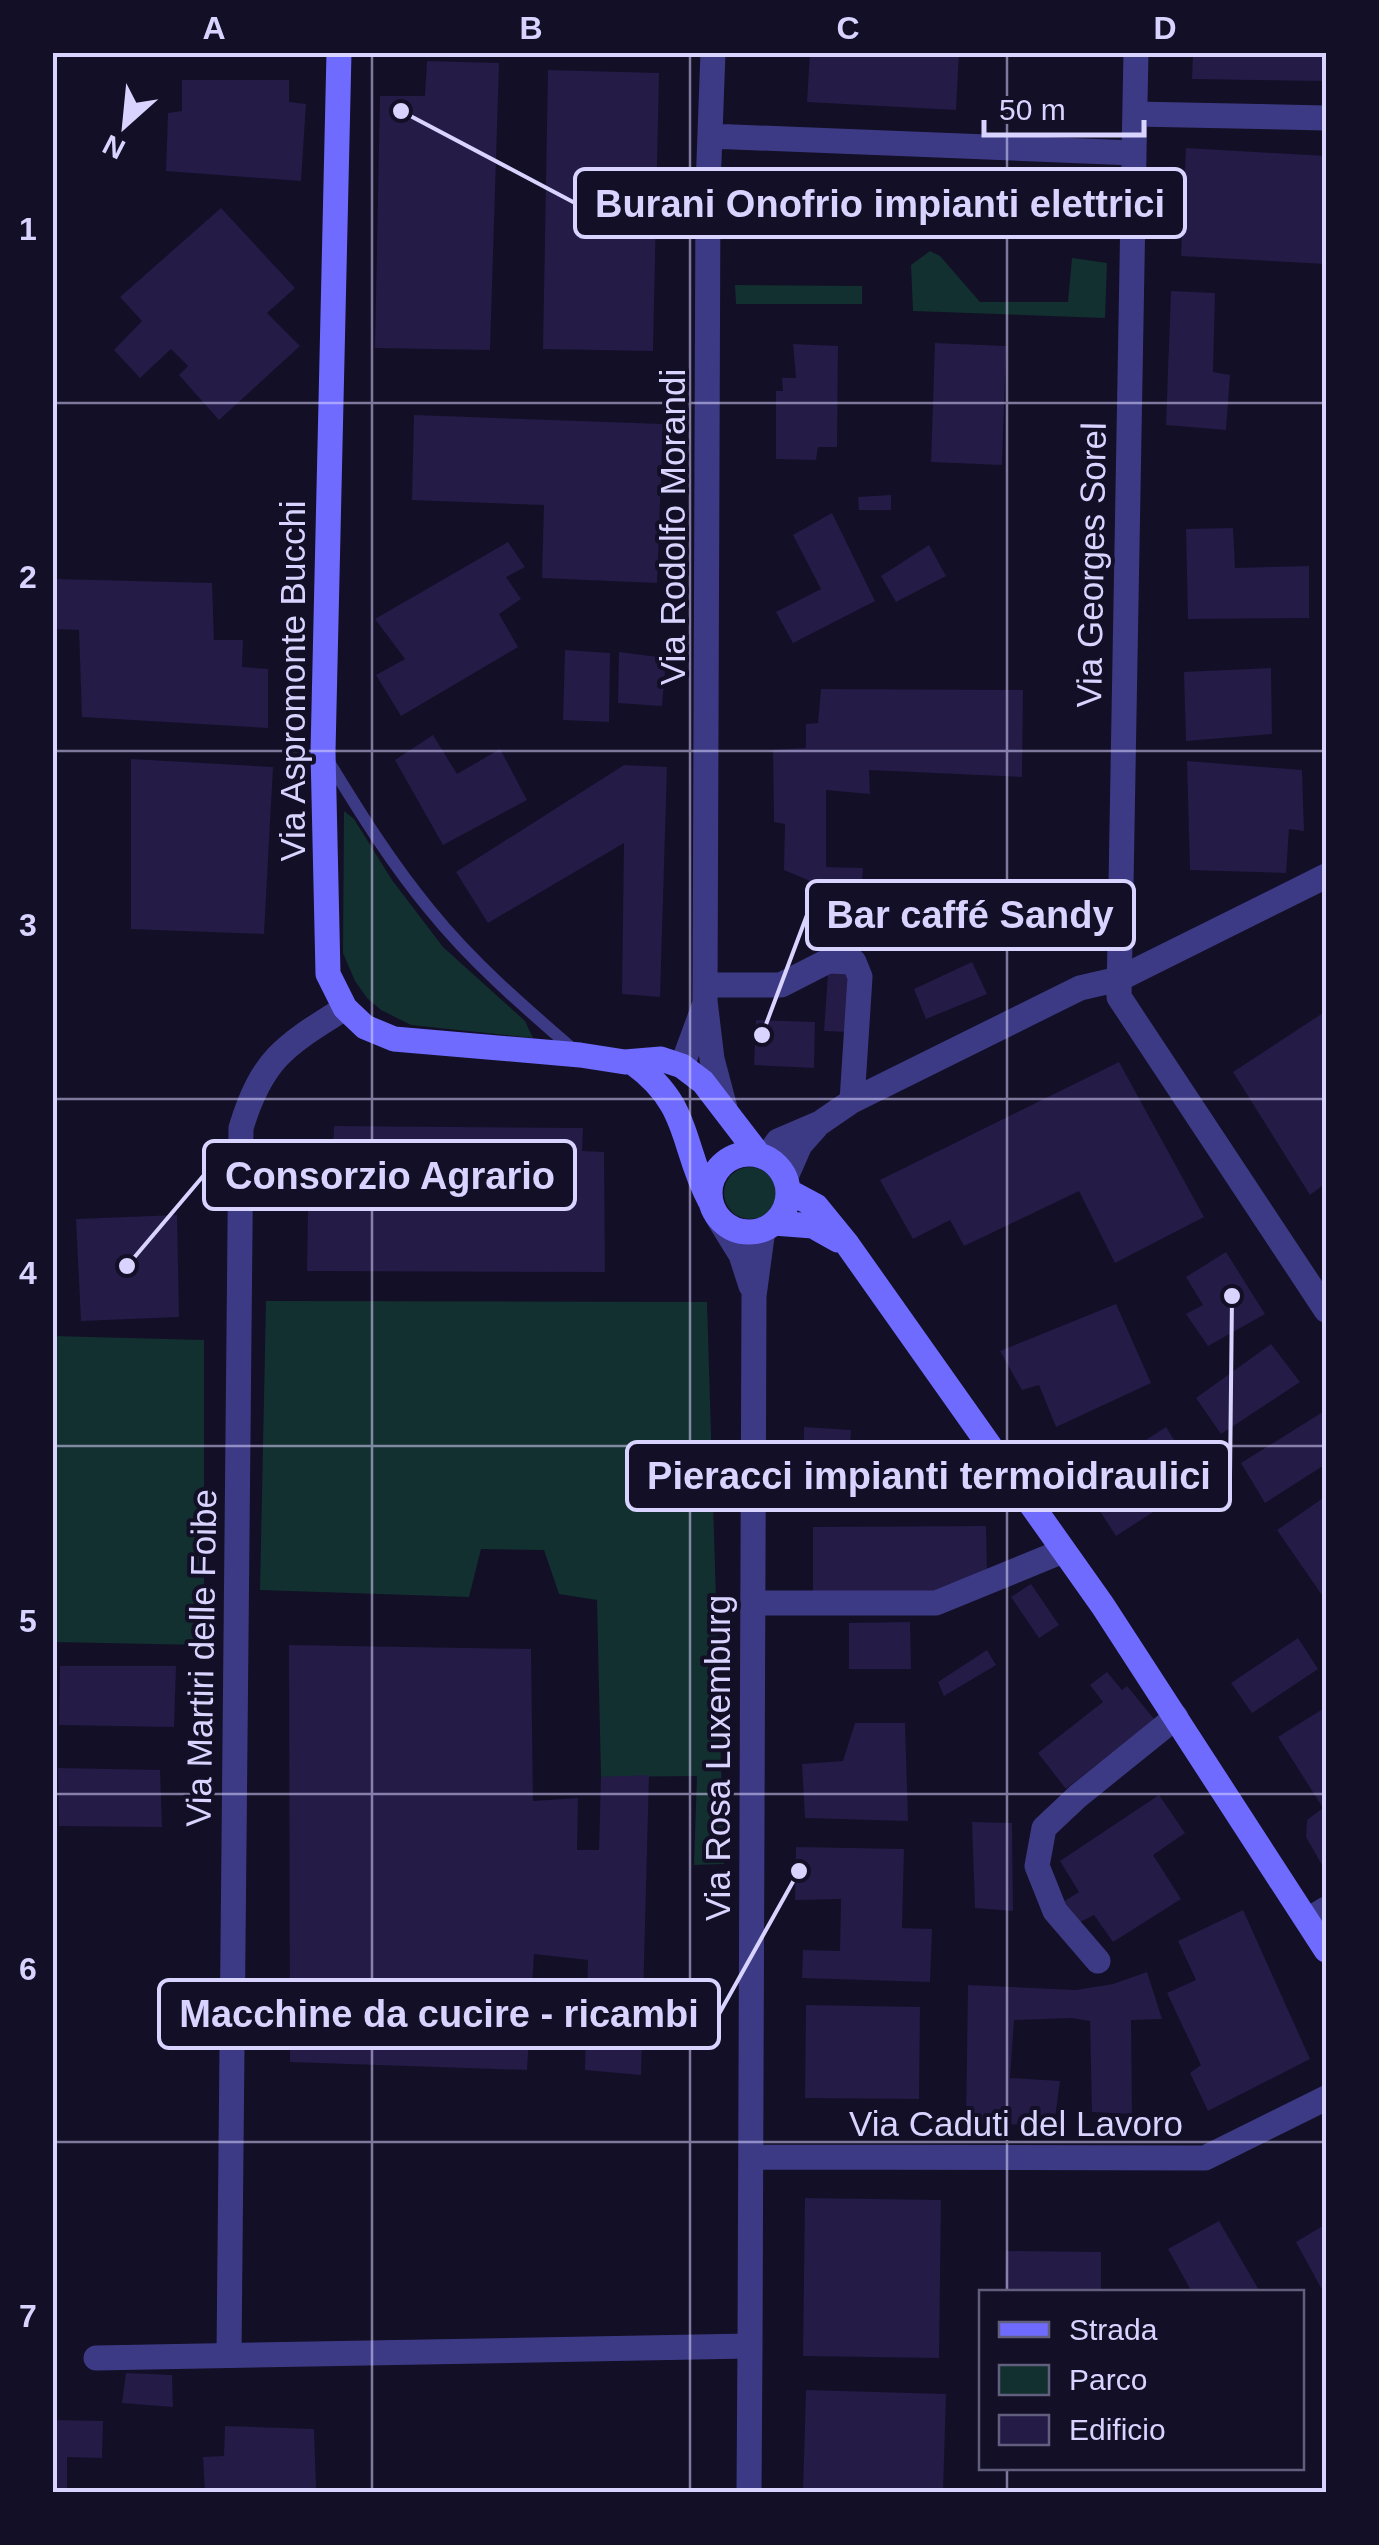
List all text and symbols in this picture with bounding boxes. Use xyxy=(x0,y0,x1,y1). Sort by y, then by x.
text: A xyxy=(202,10,226,46)
text: B xyxy=(519,10,543,46)
text: C xyxy=(836,10,860,46)
text: D xyxy=(1153,10,1177,46)
north arrow xyxy=(75,75,175,175)
scale bar xyxy=(984,75,1144,137)
text: 50 m xyxy=(999,93,1066,126)
text: N xyxy=(98,128,130,165)
callout: Burani Onofrio impianti elettrici xyxy=(575,169,1185,237)
text: Burani Onofrio impianti elettrici xyxy=(595,183,1165,225)
text: 1 xyxy=(19,211,37,247)
street label: Via Rodolfo Morandi xyxy=(653,369,692,685)
street label: Via Georges Sorel xyxy=(1069,422,1113,708)
street label: Via Aspromonte Bucchi xyxy=(273,500,312,862)
text: 2 xyxy=(19,559,37,595)
callout: Bar caffé Sandy xyxy=(807,881,1134,949)
text: Bar caffé Sandy xyxy=(826,894,1114,936)
text: 3 xyxy=(19,907,37,943)
callout: Consorzio Agrario xyxy=(204,1141,575,1209)
text: Consorzio Agrario xyxy=(225,1155,555,1197)
text: 4 xyxy=(19,1255,37,1291)
callout: Pieracci impianti termoidraulici xyxy=(627,1442,1230,1510)
text: Pieracci impianti termoidraulici xyxy=(647,1455,1211,1497)
street label: Via Martiri delle Foibe xyxy=(179,1489,223,1827)
street label: Via Rosa Luxemburg xyxy=(698,1595,737,1921)
text: 5 xyxy=(19,1603,37,1639)
text: 6 xyxy=(19,1951,37,1987)
callout: Macchine da cucire - ricambi xyxy=(159,1980,719,2048)
text: Macchine da cucire - ricambi xyxy=(179,1993,699,2035)
street label: Via Caduti del Lavoro xyxy=(849,2104,1183,2143)
legend xyxy=(979,2290,1304,2470)
text: 7 xyxy=(19,2298,37,2334)
text: Strada xyxy=(1069,2313,1158,2346)
text: Parco xyxy=(1069,2363,1147,2396)
text: Edificio xyxy=(1069,2413,1166,2446)

